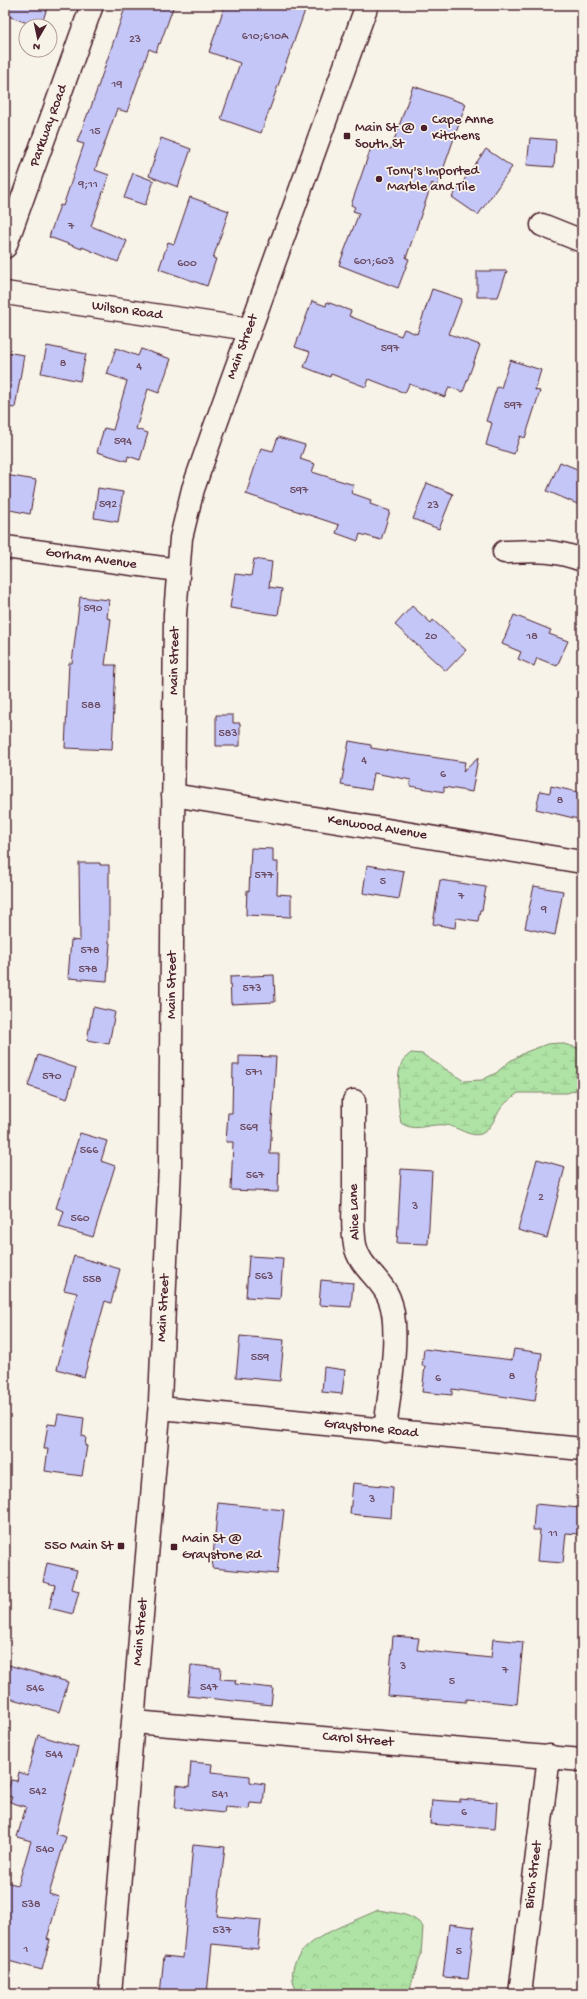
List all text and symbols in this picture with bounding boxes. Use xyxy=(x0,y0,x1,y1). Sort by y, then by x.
north arrow xyxy=(18,18,58,58)
house number: 610;610A xyxy=(242,30,289,44)
house number: 23 xyxy=(129,33,141,47)
text: N xyxy=(32,39,41,52)
house number: 19 xyxy=(111,78,122,92)
street label: Parkway Road xyxy=(26,81,72,170)
place label: Cape Anne Kitchens xyxy=(432,112,494,145)
place label: Main St @ South St xyxy=(355,120,415,153)
marker: Cape Anne Kitchens xyxy=(419,123,429,133)
house number: 15 xyxy=(88,125,101,139)
marker: Main St @ South St xyxy=(342,131,352,141)
place label: Tony's Imported Marble and Tile xyxy=(386,163,481,196)
marker: Tony's Imported Marble and Tile xyxy=(374,174,384,184)
house number: 9;11 xyxy=(77,178,98,192)
house number: 7 xyxy=(67,220,75,234)
house number: 601;603 xyxy=(354,255,394,269)
house number: 600 xyxy=(177,257,197,271)
street label: Wilson Road xyxy=(91,298,165,325)
street label: Main Street xyxy=(223,311,263,382)
house number: 597 xyxy=(381,342,400,356)
house number: 8 xyxy=(60,357,67,371)
house number: 4 xyxy=(136,360,142,374)
house number: 597 xyxy=(504,399,523,413)
house number: 594 xyxy=(114,435,132,449)
house number: 597 xyxy=(290,484,309,498)
house number: 592 xyxy=(99,498,117,512)
house number: 23 xyxy=(427,499,439,513)
street label: Gorham Avenue xyxy=(44,544,138,574)
house number: 590 xyxy=(83,602,103,616)
street label: Main Street xyxy=(166,626,184,695)
house number: 20 xyxy=(425,630,438,644)
house number: 18 xyxy=(525,630,538,644)
house number: 588 xyxy=(81,699,101,713)
house number: 583 xyxy=(218,727,238,741)
house number: 4 xyxy=(361,754,367,768)
house number: 6 xyxy=(440,768,447,782)
house number: 8 xyxy=(557,794,564,808)
street label: Kenwood Avenue xyxy=(326,812,429,844)
house number: 577 xyxy=(255,869,274,883)
house number: 5 xyxy=(380,875,386,889)
house number: 7 xyxy=(457,890,465,904)
house number: 9 xyxy=(540,903,547,917)
house number: 578 xyxy=(80,944,100,958)
street label: Main Street xyxy=(164,950,181,1019)
house number: 578 xyxy=(78,963,98,977)
house number: 573 xyxy=(243,982,261,996)
house number: 571 xyxy=(245,1066,263,1080)
house number: 570 xyxy=(42,1070,62,1084)
house number: 569 xyxy=(240,1121,258,1135)
house number: 566 xyxy=(80,1144,99,1158)
house number: 567 xyxy=(246,1169,265,1183)
street label: Alice Lane xyxy=(345,1183,364,1241)
house number: 2 xyxy=(538,1191,544,1205)
house number: 3 xyxy=(411,1200,418,1214)
house number: 560 xyxy=(70,1212,90,1226)
house number: 563 xyxy=(255,1270,273,1284)
street label: Main Street xyxy=(154,1272,174,1342)
house number: 558 xyxy=(82,1273,102,1287)
house number: 559 xyxy=(251,1351,269,1365)
house number: 8 xyxy=(509,1370,516,1384)
house number: 6 xyxy=(435,1372,442,1386)
street label: Graystone Road xyxy=(323,1416,421,1443)
house number: 3 xyxy=(368,1493,375,1507)
house number: 11 xyxy=(547,1527,558,1541)
place label: Main St @ Graystone Rd xyxy=(182,1531,263,1564)
place label: 550 Main St xyxy=(44,1538,114,1555)
marker: 550 Main St xyxy=(116,1541,126,1551)
marker: Main St @ Graystone Rd xyxy=(169,1542,179,1552)
street label: Main Street xyxy=(130,1596,153,1667)
house number: 3 xyxy=(399,1660,406,1674)
house number: 7 xyxy=(501,1664,509,1678)
house number: 5 xyxy=(449,1675,455,1689)
house number: 547 xyxy=(200,1681,219,1695)
house number: 546 xyxy=(26,1682,45,1696)
street label: Carol Street xyxy=(322,1728,396,1752)
house number: 544 xyxy=(45,1748,63,1762)
house number: 542 xyxy=(29,1785,47,1799)
house number: 541 xyxy=(212,1788,229,1802)
house number: 6 xyxy=(461,1806,468,1820)
street label: Birch Street xyxy=(521,1839,547,1911)
house number: 540 xyxy=(36,1843,55,1857)
house number: 538 xyxy=(21,1898,41,1912)
house number: 537 xyxy=(213,1924,232,1938)
house number: 1 xyxy=(23,1943,29,1957)
house number: 5 xyxy=(456,1945,462,1959)

